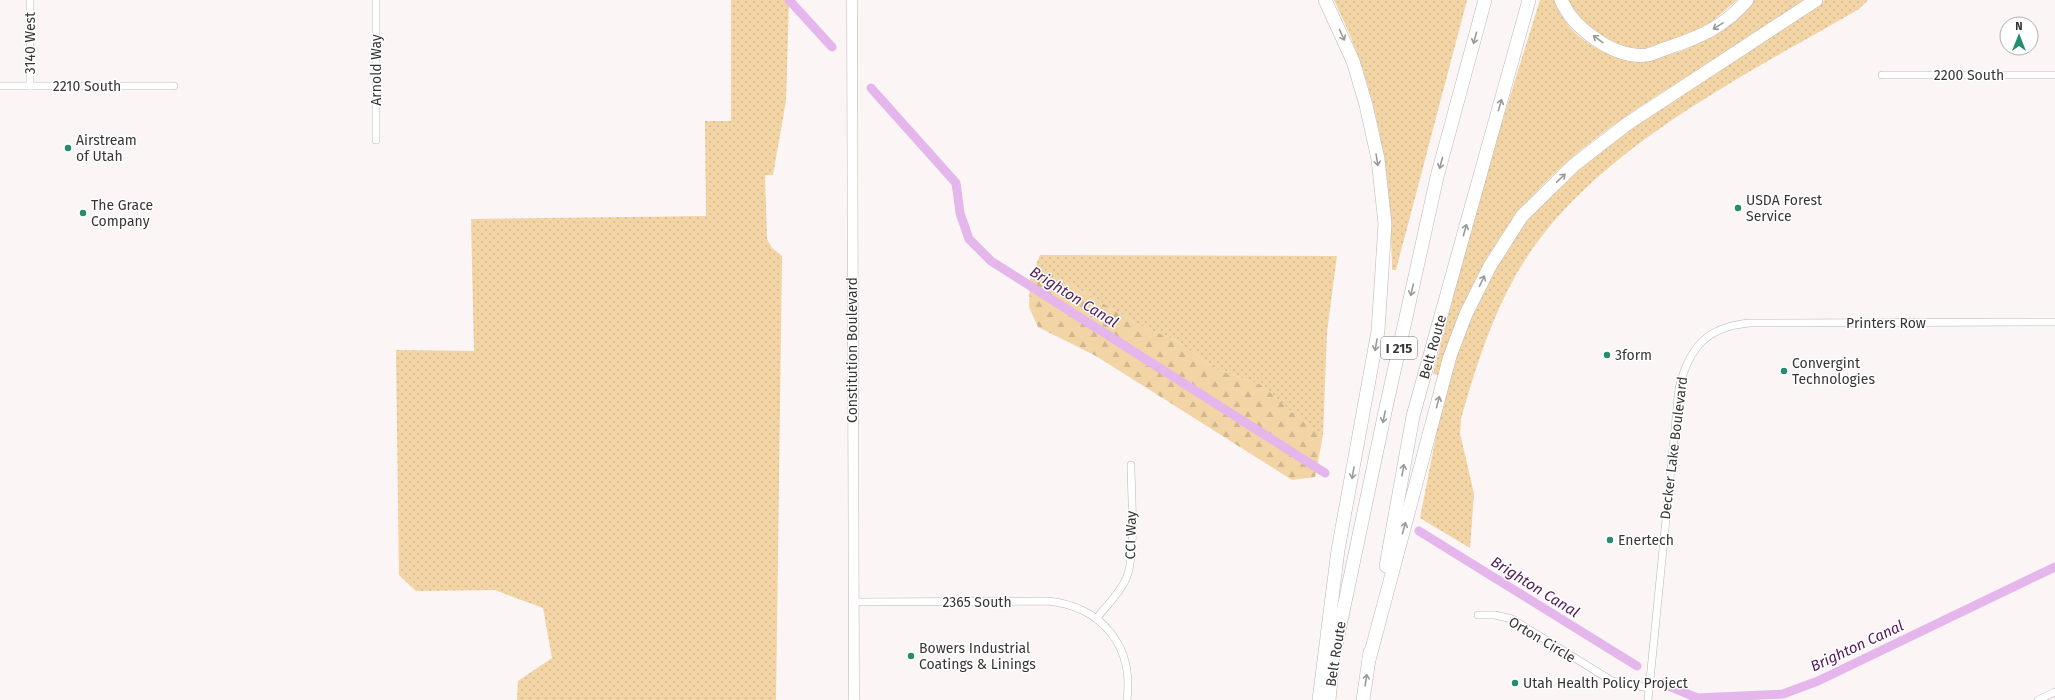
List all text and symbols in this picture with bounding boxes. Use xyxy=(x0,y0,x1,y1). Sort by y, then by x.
street label: 3140 West xyxy=(22,11,39,74)
north arrow xyxy=(1999,16,2039,56)
text: N xyxy=(2015,20,2023,33)
one-way arrow xyxy=(1713,22,1724,30)
one-way arrow xyxy=(1339,29,1346,41)
one-way arrow xyxy=(1471,31,1478,44)
street label: Arnold Way xyxy=(368,34,385,106)
one-way arrow xyxy=(1592,35,1603,43)
street label: 2200 South xyxy=(1934,67,2004,84)
street label: 2210 South xyxy=(53,78,121,95)
one-way arrow xyxy=(1497,98,1504,111)
place label: Airstream of Utah xyxy=(76,132,137,165)
marker: Airstream of Utah xyxy=(63,143,73,153)
one-way arrow xyxy=(1373,153,1381,166)
one-way arrow xyxy=(1437,156,1444,169)
one-way arrow xyxy=(1556,173,1566,183)
place label: USDA Forest Service xyxy=(1746,192,1823,225)
place label: The Grace Company xyxy=(91,197,153,230)
marker: USDA Forest Service xyxy=(1733,203,1743,213)
marker: The Grace Company xyxy=(78,208,88,218)
one-way arrow xyxy=(1462,224,1469,237)
water label: Brighton Canal xyxy=(1027,263,1121,331)
one-way arrow xyxy=(1479,275,1487,287)
street label: Constitution Boulevard xyxy=(844,277,861,423)
one-way arrow xyxy=(1408,283,1416,296)
street label: Belt Route xyxy=(1416,313,1450,381)
street label: Printers Row xyxy=(1846,315,1926,332)
road number: I 215 xyxy=(1381,337,1417,359)
one-way arrow xyxy=(1372,338,1380,351)
place label: 3form xyxy=(1615,347,1652,364)
marker: 3form xyxy=(1602,350,1612,360)
place label: Convergint Technologies xyxy=(1792,355,1875,388)
marker: Convergint Technologies xyxy=(1779,366,1789,376)
street label: Decker Lake Boulevard xyxy=(1657,375,1691,521)
one-way arrow xyxy=(1435,396,1442,409)
one-way arrow xyxy=(1379,410,1387,423)
one-way arrow xyxy=(1400,464,1408,477)
one-way arrow xyxy=(1348,466,1356,479)
street label: CCI Way xyxy=(1122,510,1140,559)
one-way arrow xyxy=(1401,522,1408,535)
place label: Enertech xyxy=(1618,532,1674,549)
marker: Enertech xyxy=(1605,535,1615,545)
water label: Brighton Canal xyxy=(1488,553,1582,621)
street label: 2365 South xyxy=(942,594,1012,611)
street label: Orton Circle xyxy=(1505,613,1579,667)
water label: Brighton Canal xyxy=(1808,617,1906,675)
street label: Belt Route xyxy=(1322,620,1350,688)
place label: Bowers Industrial Coatings & Linings xyxy=(919,640,1036,673)
marker: Bowers Industrial Coatings & Linings xyxy=(906,651,916,661)
one-way arrow xyxy=(1362,674,1370,687)
place label: Utah Health Policy Project xyxy=(1523,675,1689,692)
marker: Utah Health Policy Project xyxy=(1510,678,1520,688)

